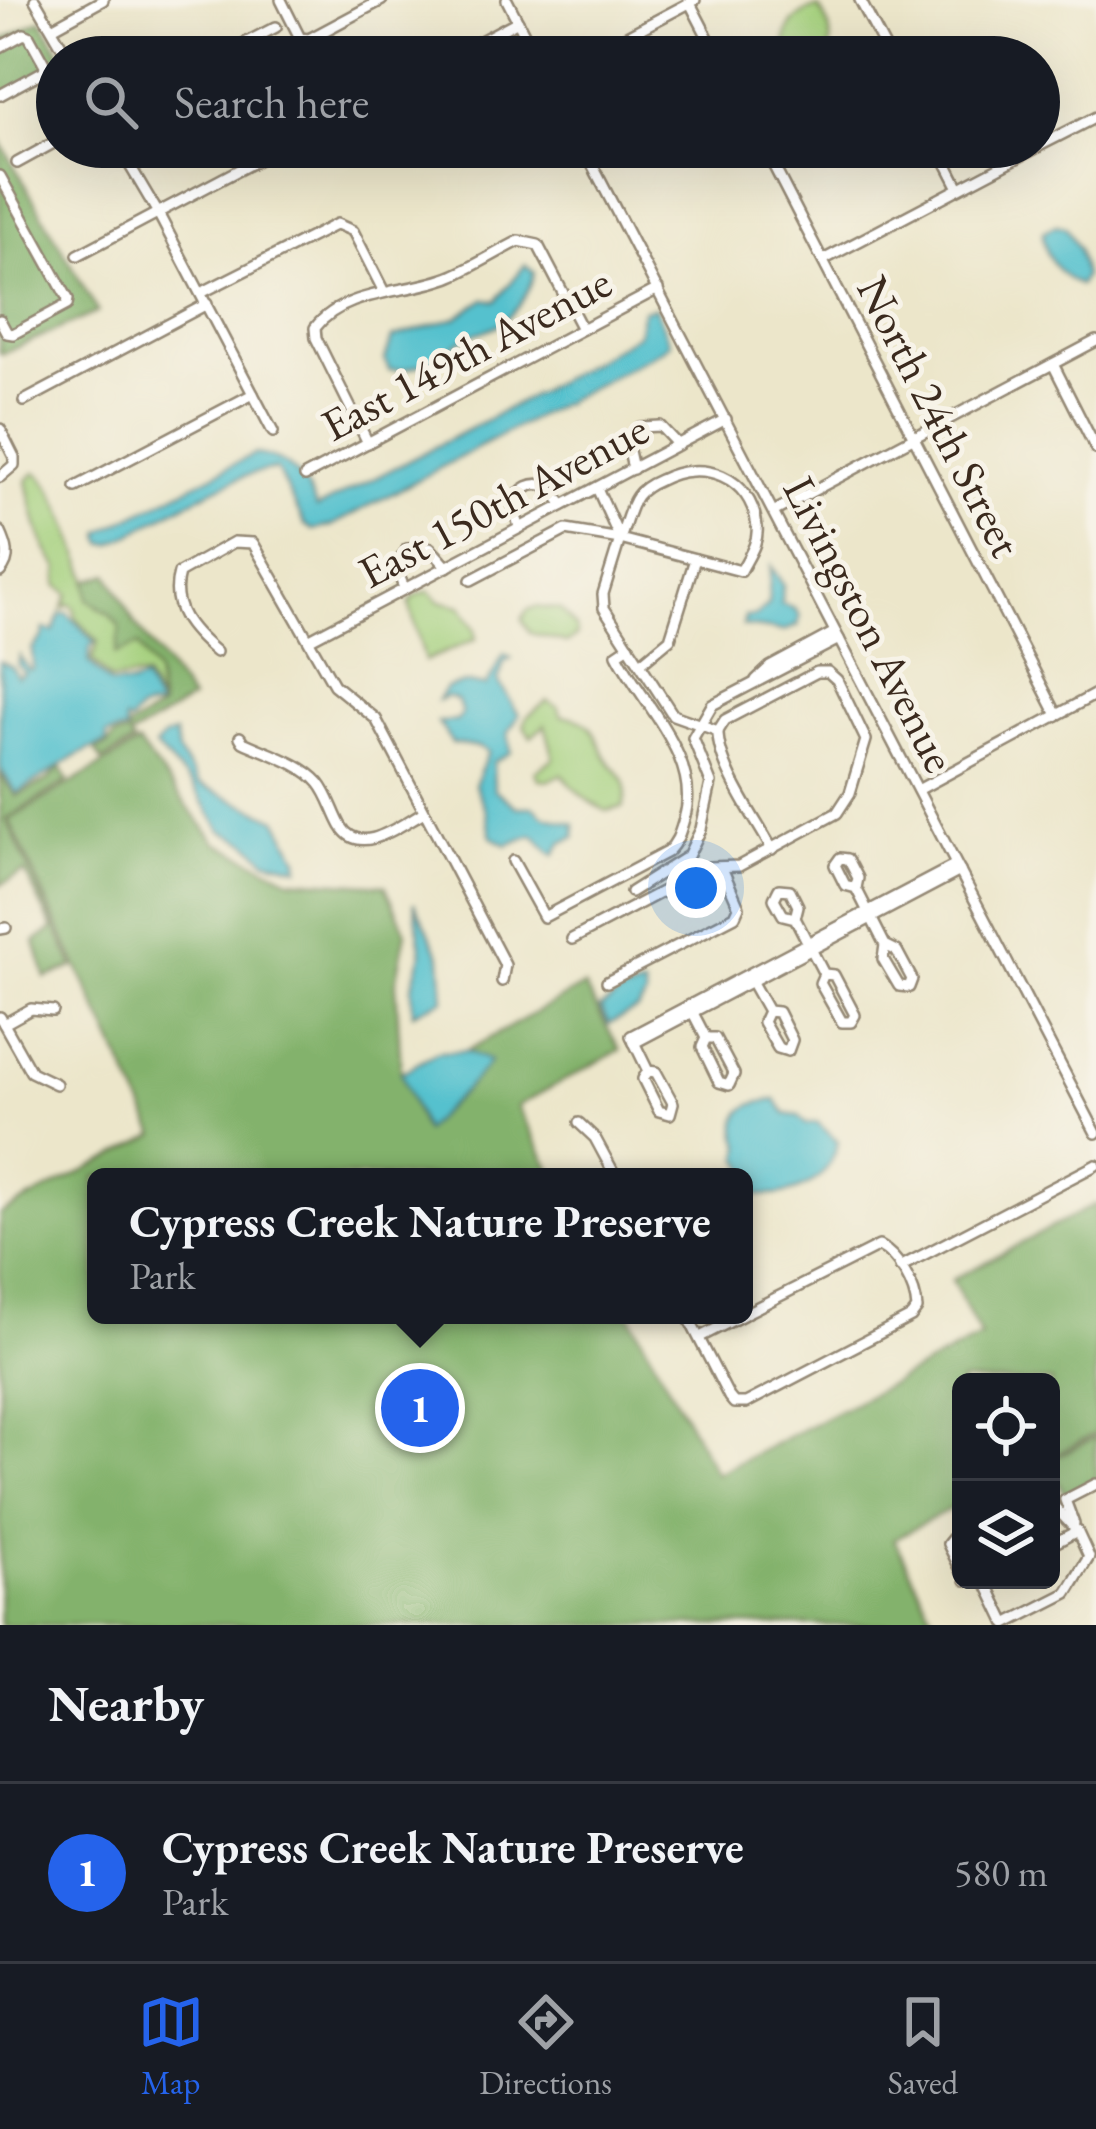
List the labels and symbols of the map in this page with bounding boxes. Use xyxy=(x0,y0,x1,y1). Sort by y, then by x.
street label: East 149th Avenue xyxy=(311,252,621,454)
street label: North 24th Street xyxy=(844,266,1036,566)
street label: East 150th Avenue xyxy=(348,399,658,601)
street label: Livingston Avenue xyxy=(771,466,969,782)
your location xyxy=(666,858,726,918)
pin: 1 xyxy=(381,1363,459,1453)

